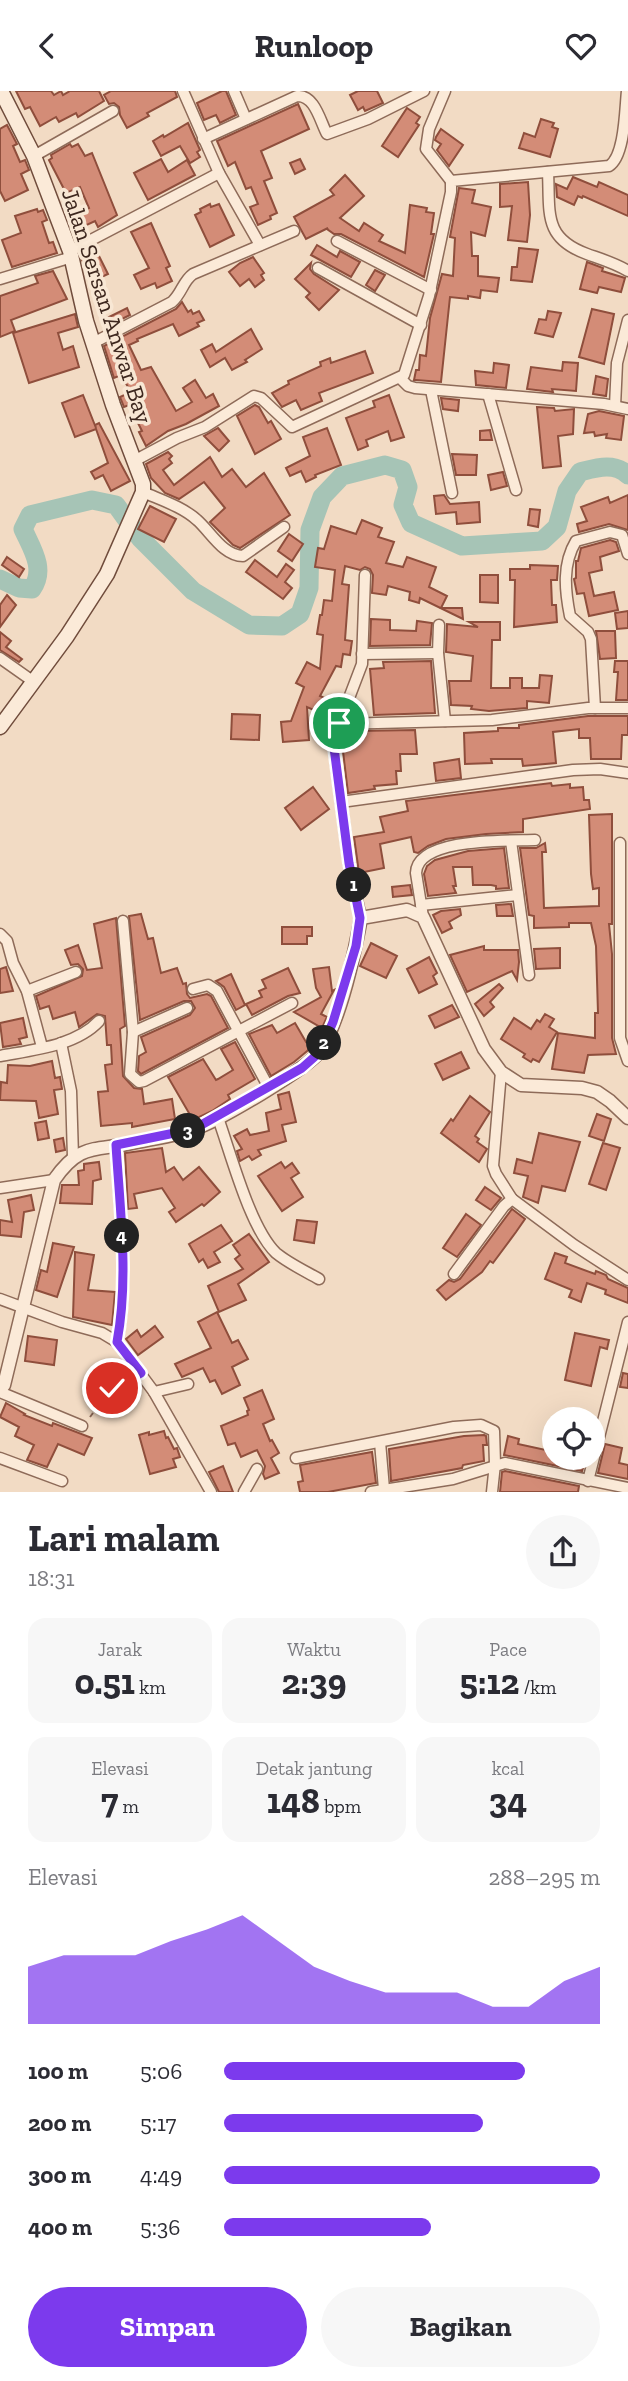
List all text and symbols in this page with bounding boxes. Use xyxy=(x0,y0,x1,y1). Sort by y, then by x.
icon: back xyxy=(28,27,66,65)
text: Runloop xyxy=(255,27,373,65)
icon: heart xyxy=(562,27,600,65)
street label: Jalan Sersan Anwar Bay xyxy=(56,185,159,428)
pin xyxy=(309,693,369,753)
icon: arrive xyxy=(320,704,358,742)
pin: 1 xyxy=(336,867,372,903)
text: 1 xyxy=(350,873,357,896)
pin: 2 xyxy=(306,1025,342,1061)
text: 2 xyxy=(318,1031,329,1054)
pin: 3 xyxy=(170,1114,206,1149)
text: 3 xyxy=(182,1119,193,1142)
pin: 4 xyxy=(104,1219,140,1253)
text: 4 xyxy=(116,1224,127,1247)
pin xyxy=(82,1358,142,1418)
icon: check xyxy=(93,1369,131,1407)
map controls xyxy=(542,1407,605,1470)
button: locate xyxy=(542,1407,605,1470)
text: Lari malam xyxy=(28,1515,220,1561)
button: share xyxy=(526,1515,600,1589)
text: 18:31 xyxy=(28,1564,74,1592)
text: Jarak xyxy=(98,1638,142,1661)
text: Waktu xyxy=(287,1638,341,1661)
text: Pace xyxy=(489,1638,527,1661)
text: 0.51 xyxy=(74,1661,135,1703)
text: 2:39 xyxy=(282,1661,346,1703)
text: 5:12 xyxy=(460,1661,519,1703)
text: km xyxy=(135,1676,166,1699)
text: /km xyxy=(519,1676,556,1699)
text: Elevasi xyxy=(91,1757,149,1780)
text: Detak jantung xyxy=(256,1757,372,1780)
text: kcal xyxy=(492,1757,524,1780)
text: 7 xyxy=(101,1780,118,1822)
text: 148 xyxy=(267,1780,320,1822)
text: 34 xyxy=(489,1780,527,1822)
text: m xyxy=(118,1795,139,1818)
text: bpm xyxy=(320,1795,361,1818)
text: Elevasi xyxy=(28,1863,97,1891)
text: 288–295 m xyxy=(488,1863,600,1891)
text: 100 m xyxy=(28,2057,88,2085)
text: 5:06 xyxy=(140,2057,182,2085)
text: 200 m xyxy=(28,2109,91,2137)
text: 5:17 xyxy=(140,2109,176,2137)
text: 300 m xyxy=(28,2161,91,2189)
text: 4:49 xyxy=(140,2161,182,2189)
text: 400 m xyxy=(28,2213,92,2241)
text: 5:36 xyxy=(140,2213,180,2241)
button: Simpan xyxy=(28,2287,307,2367)
button: Bagikan xyxy=(321,2287,600,2367)

